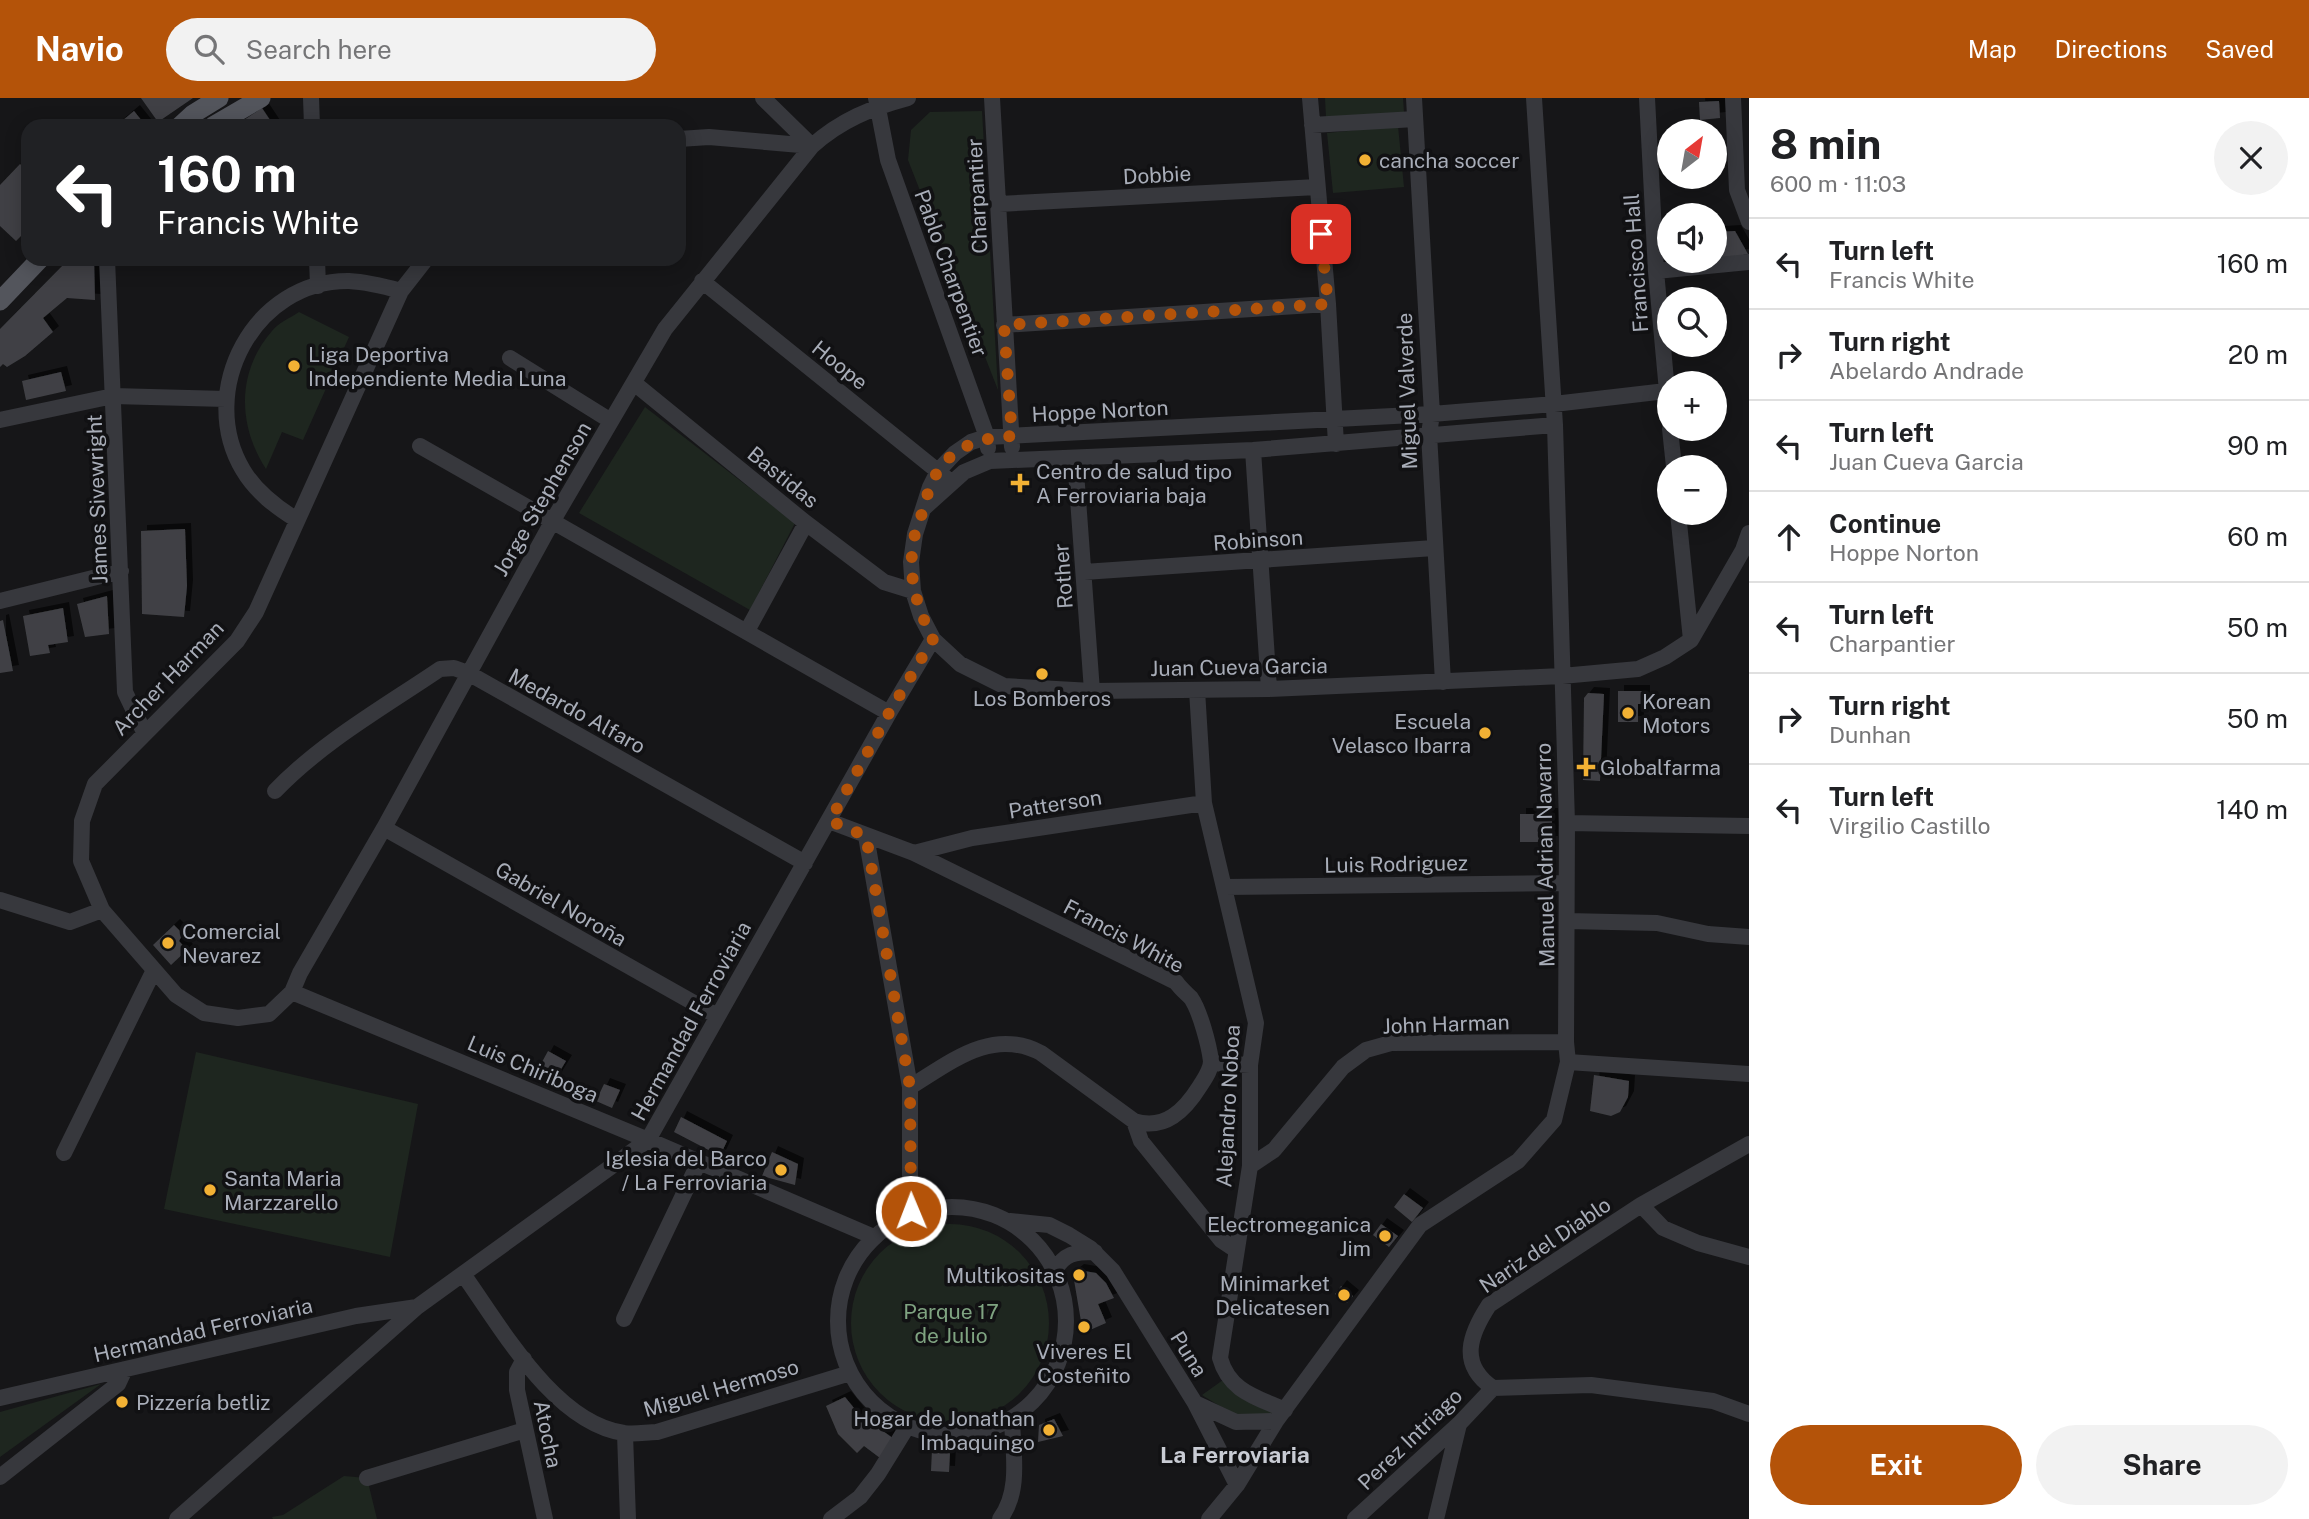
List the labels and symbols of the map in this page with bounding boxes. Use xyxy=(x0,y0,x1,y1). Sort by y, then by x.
north arrow xyxy=(1657,119,1727,189)
street label: Charpantier xyxy=(961,138,993,254)
place label: cancha soccer xyxy=(1379,148,1519,173)
marker: cancha soccer xyxy=(1357,152,1373,168)
street label: Dobbie xyxy=(1122,161,1192,189)
street label: Pablo Charpentier xyxy=(909,186,993,360)
street label: Francisco Hall xyxy=(1619,193,1653,333)
pin xyxy=(1291,204,1351,264)
street label: Miguel Valverde xyxy=(1392,312,1422,470)
street label: Hoope xyxy=(807,335,873,395)
place label: Liga Deportiva Independiente Media Luna xyxy=(308,342,566,391)
marker: Liga Deportiva Independiente Media Luna xyxy=(286,358,302,374)
street label: Hoppe Norton xyxy=(1031,395,1169,427)
street label: James Sivewright xyxy=(82,414,112,584)
street label: Jorge Stephenson xyxy=(488,417,596,581)
street label: Bastidas xyxy=(742,441,824,513)
place label: Centro de salud tipo A Ferroviaria baja xyxy=(1036,459,1232,508)
marker: Centro de salud tipo A Ferroviaria baja xyxy=(1010,473,1030,493)
street label: Robinson xyxy=(1212,524,1304,556)
street label: Rother xyxy=(1048,542,1078,610)
street label: Archer Harman xyxy=(107,616,229,740)
street label: Juan Cueva Garcia xyxy=(1150,653,1328,681)
street label: Medardo Alfaro xyxy=(504,663,650,759)
marker: Los Bomberos xyxy=(1034,666,1050,682)
place label: Los Bomberos xyxy=(973,686,1111,711)
place label: Korean Motors xyxy=(1642,689,1711,738)
marker: Korean Motors xyxy=(1620,705,1636,721)
place label: Escuela Velasco Ibarra xyxy=(1332,709,1471,758)
marker: Escuela Velasco Ibarra xyxy=(1477,725,1493,741)
street label: Manuel Adrian Navarro xyxy=(1531,743,1559,967)
place label: Globalfarma xyxy=(1600,755,1721,780)
marker: Globalfarma xyxy=(1578,759,1594,775)
street label: Patterson xyxy=(1007,784,1103,824)
street label: Luis Rodriguez xyxy=(1324,850,1468,878)
street label: Gabriel Noroña xyxy=(491,856,631,952)
street label: Francis White xyxy=(1060,894,1188,978)
street label: Hermandad Ferroviaria xyxy=(626,917,756,1125)
place label: Comercial Nevarez xyxy=(182,919,281,968)
marker: Comercial Nevarez xyxy=(160,935,176,951)
street label: John Harman xyxy=(1382,1009,1510,1039)
street label: Alejandro Noboa xyxy=(1211,1024,1245,1188)
street label: Luis Chiriboga xyxy=(464,1030,602,1108)
place label: Iglesia del Barco / La Ferroviaria xyxy=(605,1146,767,1195)
marker: Iglesia del Barco / La Ferroviaria xyxy=(773,1162,789,1178)
place label: Santa Maria Marzzarello xyxy=(224,1166,341,1215)
position arrow xyxy=(874,1174,948,1248)
marker: Santa Maria Marzzarello xyxy=(202,1182,218,1198)
street label: Nariz del Diablo xyxy=(1474,1192,1616,1298)
place label: Electromeganica Jim xyxy=(1207,1212,1371,1261)
marker: Electromeganica Jim xyxy=(1377,1228,1393,1244)
place label: Multikositas xyxy=(946,1263,1065,1288)
marker: Multikositas xyxy=(1071,1267,1087,1283)
place label: Minimarket Delicatesen xyxy=(1215,1271,1330,1320)
marker: Minimarket Delicatesen xyxy=(1336,1287,1352,1303)
street label: Hermandad Ferroviaria xyxy=(91,1293,315,1367)
park label: Parque 17 de Julio xyxy=(903,1299,999,1348)
marker: Viveres El Costeñito xyxy=(1076,1319,1092,1335)
street label: Puna xyxy=(1165,1326,1213,1382)
place label: Viveres El Costeñito xyxy=(1036,1339,1132,1388)
street label: Miguel Hermoso xyxy=(640,1354,802,1422)
street label: Perez Intriago xyxy=(1353,1383,1467,1495)
place label: Pizzería betliz xyxy=(136,1390,270,1415)
marker: Pizzería betliz xyxy=(114,1394,130,1410)
street label: Atocha xyxy=(529,1398,567,1470)
place label: Hogar de Jonathan Imbaquingo xyxy=(853,1406,1035,1455)
marker: Hogar de Jonathan Imbaquingo xyxy=(1041,1422,1057,1438)
district label: La Ferroviaria xyxy=(1160,1441,1310,1468)

